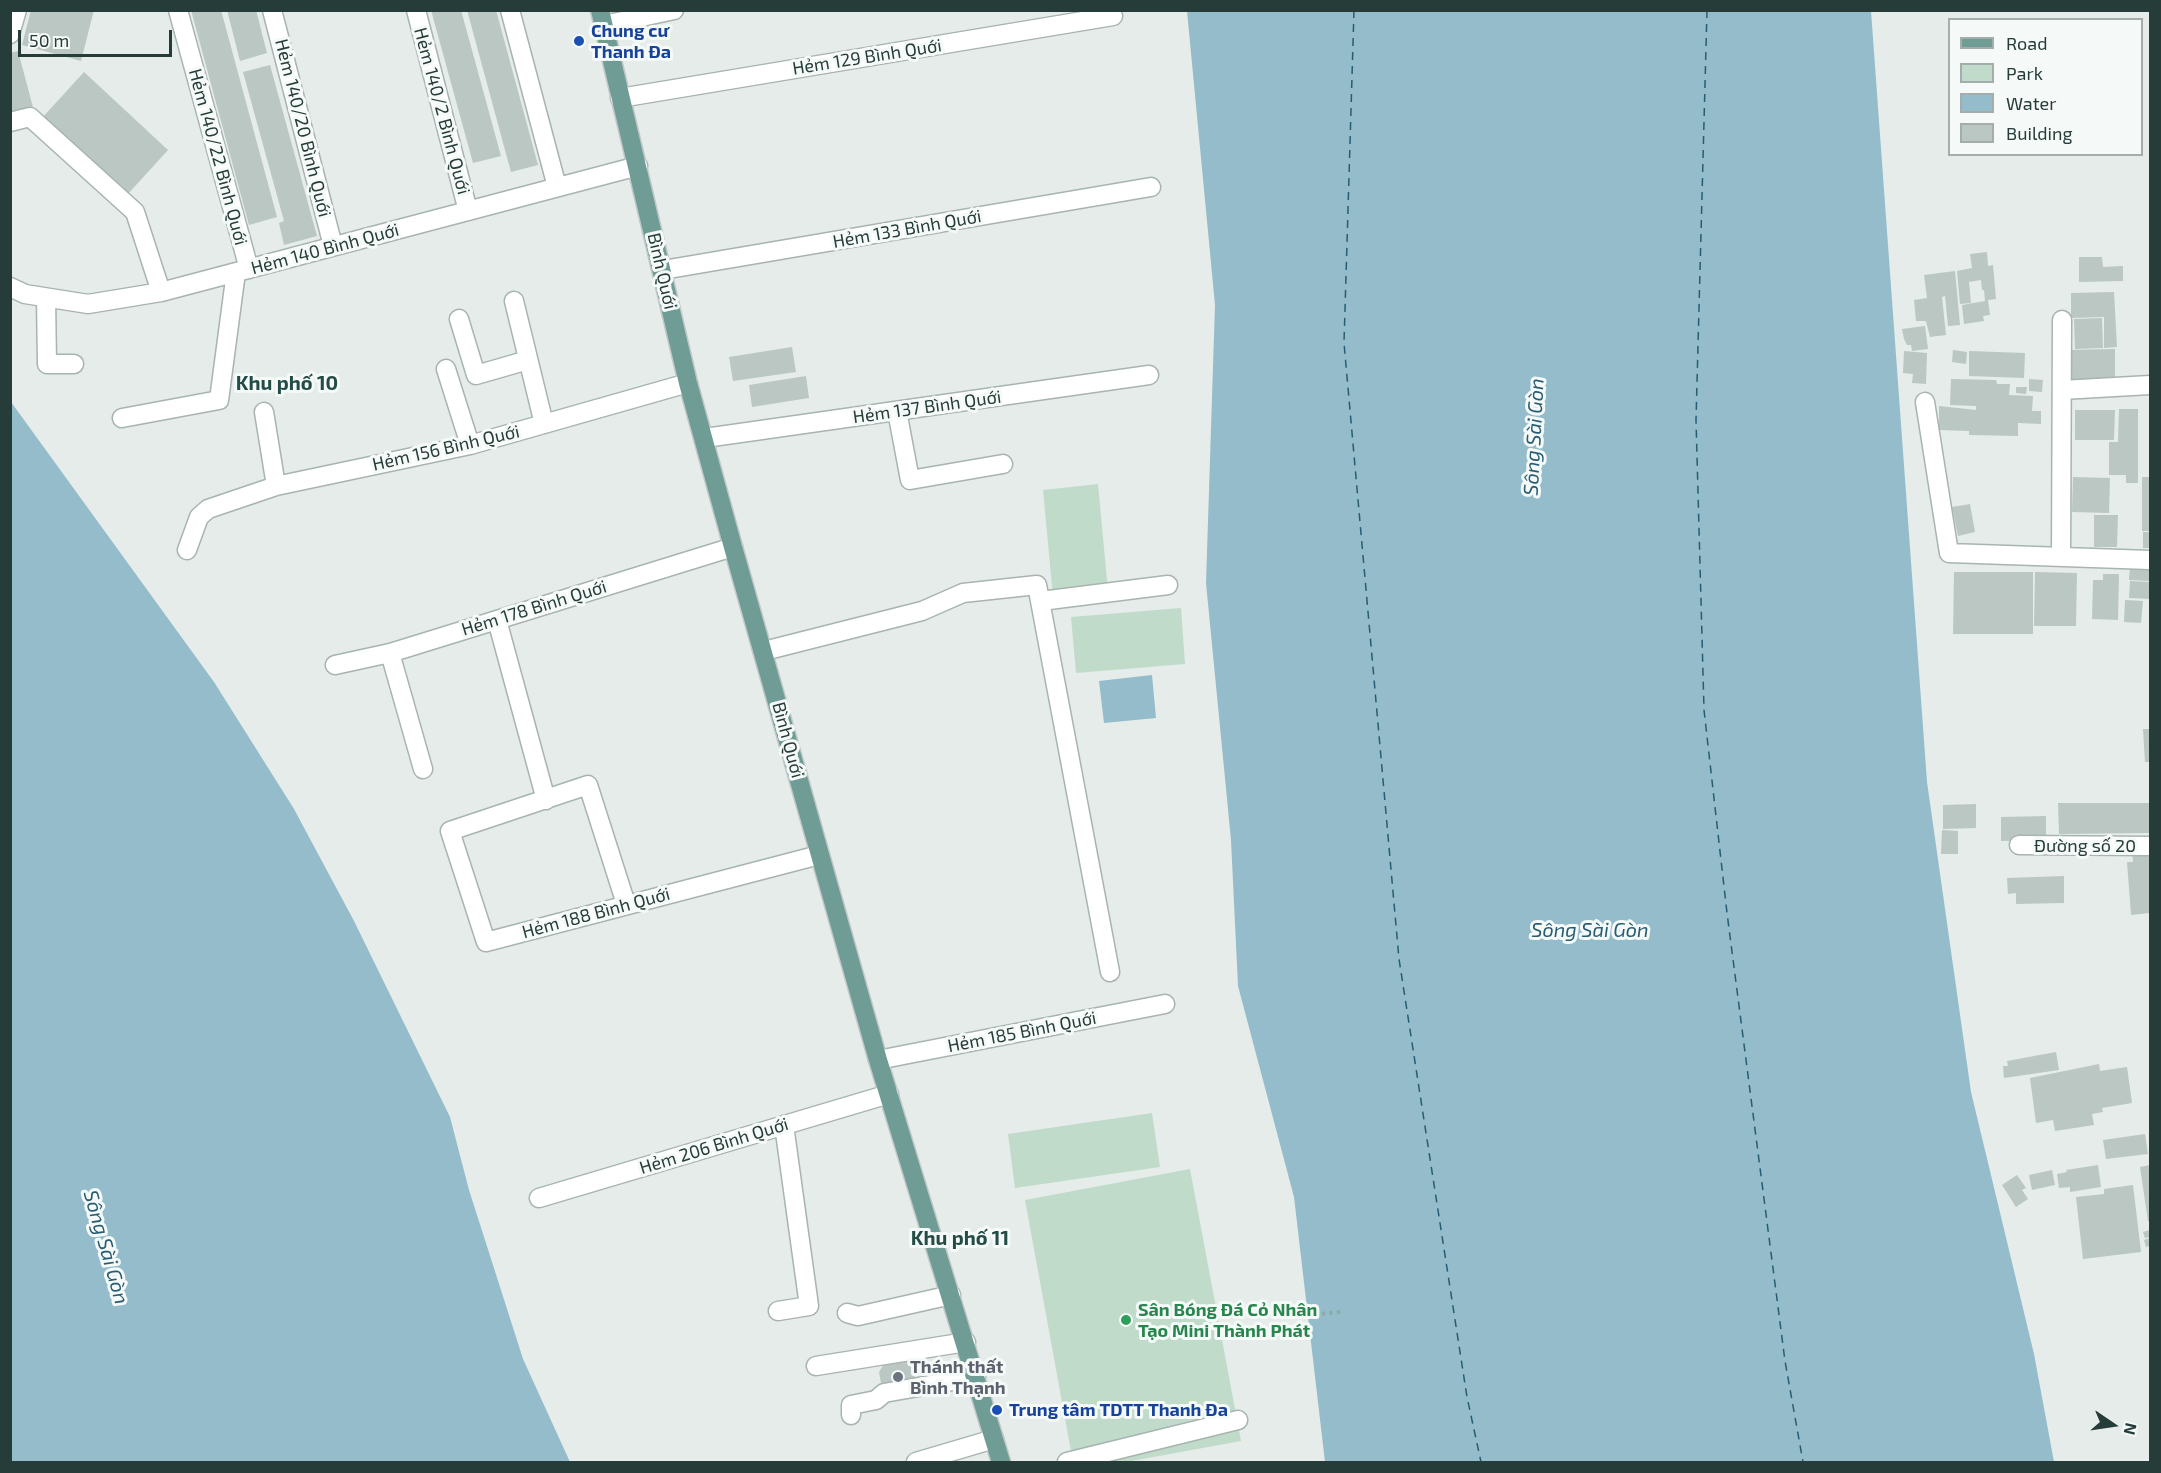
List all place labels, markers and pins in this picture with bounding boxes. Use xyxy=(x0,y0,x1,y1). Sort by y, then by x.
place label: Chung cư Thanh Đa xyxy=(591,20,671,63)
marker: Chung cư Thanh Đa xyxy=(572,34,586,48)
place label: Sân Bóng Đá Cỏ Nhân Tạo Mini Thành Phát xyxy=(1138,1299,1317,1342)
marker: Sân Bóng Đá Cỏ Nhân Tạo Mini Thành Phát xyxy=(1119,1313,1133,1327)
place label: Thánh thất Bình Thạnh xyxy=(910,1356,1006,1398)
marker: Thánh thất Bình Thạnh xyxy=(891,1370,905,1384)
place label: Trung tâm TDTT Thanh Đa xyxy=(1009,1399,1228,1421)
marker: Trung tâm TDTT Thanh Đa xyxy=(990,1403,1004,1417)

